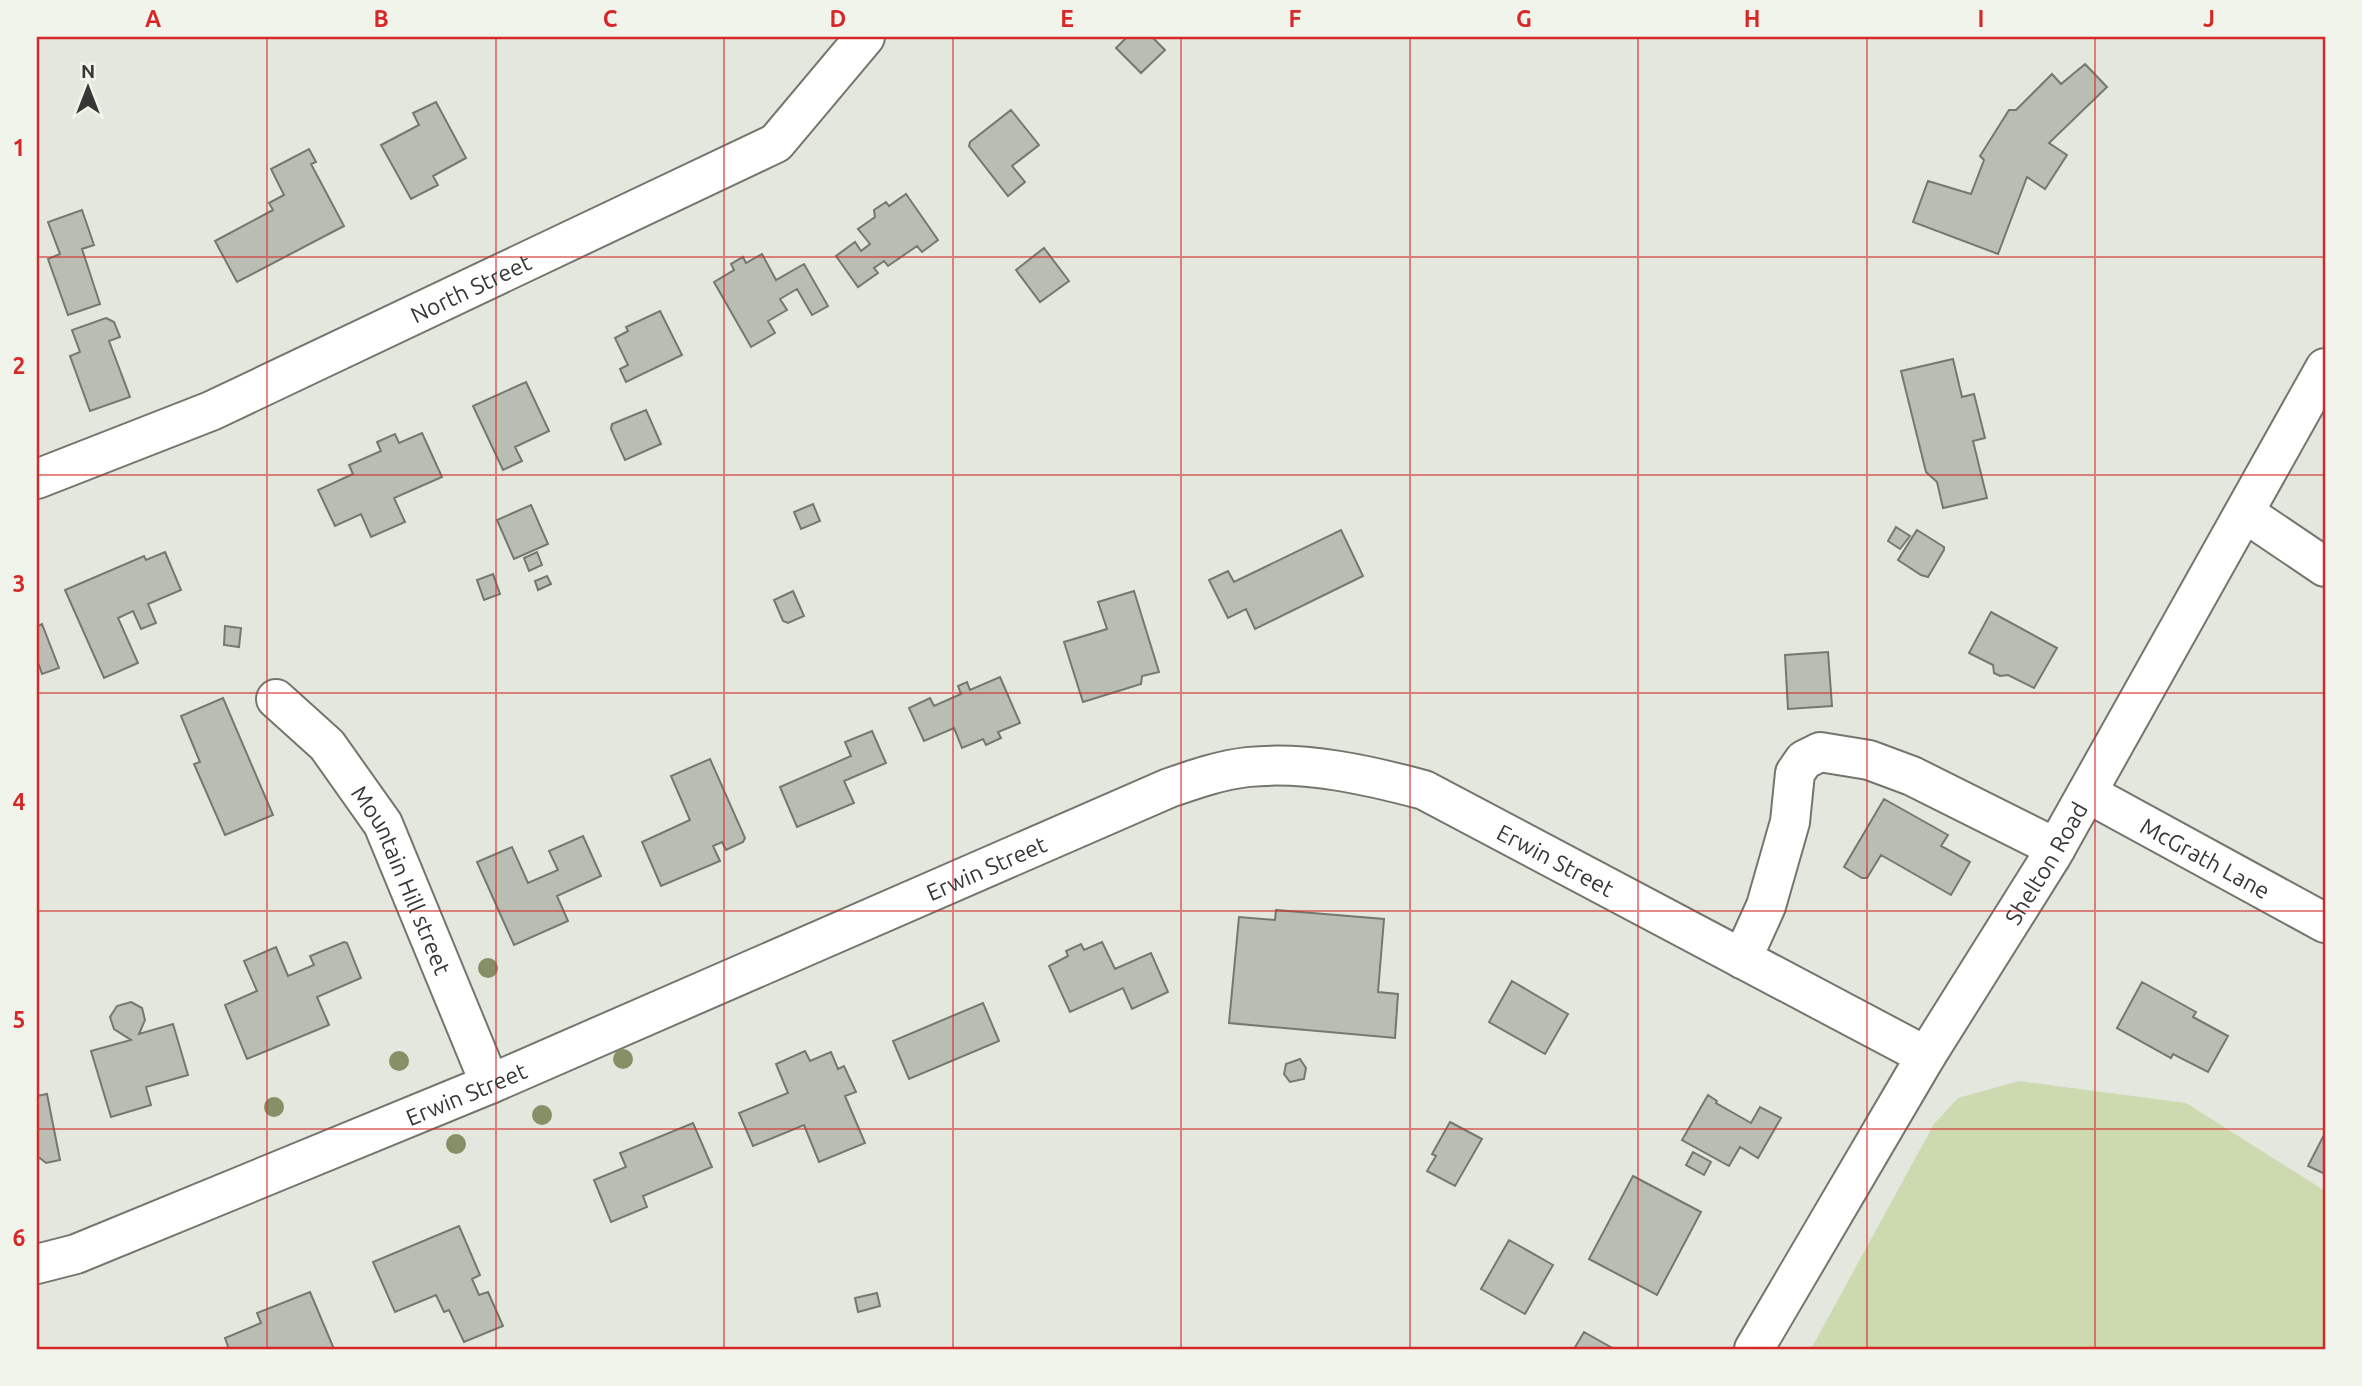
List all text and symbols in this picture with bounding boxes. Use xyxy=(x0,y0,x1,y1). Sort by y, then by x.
text: A xyxy=(145,6,161,31)
text: B xyxy=(373,6,389,31)
text: C xyxy=(603,6,618,31)
text: D xyxy=(830,6,846,31)
text: E xyxy=(1060,6,1074,31)
text: F xyxy=(1289,6,1302,31)
text: G xyxy=(1516,6,1532,31)
text: H xyxy=(1744,6,1760,31)
text: I xyxy=(1978,6,1984,31)
text: J xyxy=(2203,6,2215,31)
north arrow xyxy=(52,52,122,122)
text: N xyxy=(81,60,95,82)
text: 1 xyxy=(13,135,25,160)
street label: North Street xyxy=(406,249,535,327)
text: 2 xyxy=(13,353,25,378)
text: 3 xyxy=(13,571,25,596)
street label: Mountain Hill street xyxy=(347,781,456,978)
text: 4 xyxy=(13,789,26,814)
street label: Shelton Road xyxy=(1999,797,2092,929)
street label: McGrath Lane xyxy=(2137,812,2274,903)
street label: Erwin Street xyxy=(1493,819,1618,901)
street label: Erwin Street xyxy=(922,831,1050,905)
text: 5 xyxy=(13,1007,25,1032)
street label: Erwin Street xyxy=(402,1057,530,1130)
text: 6 xyxy=(13,1225,26,1250)

